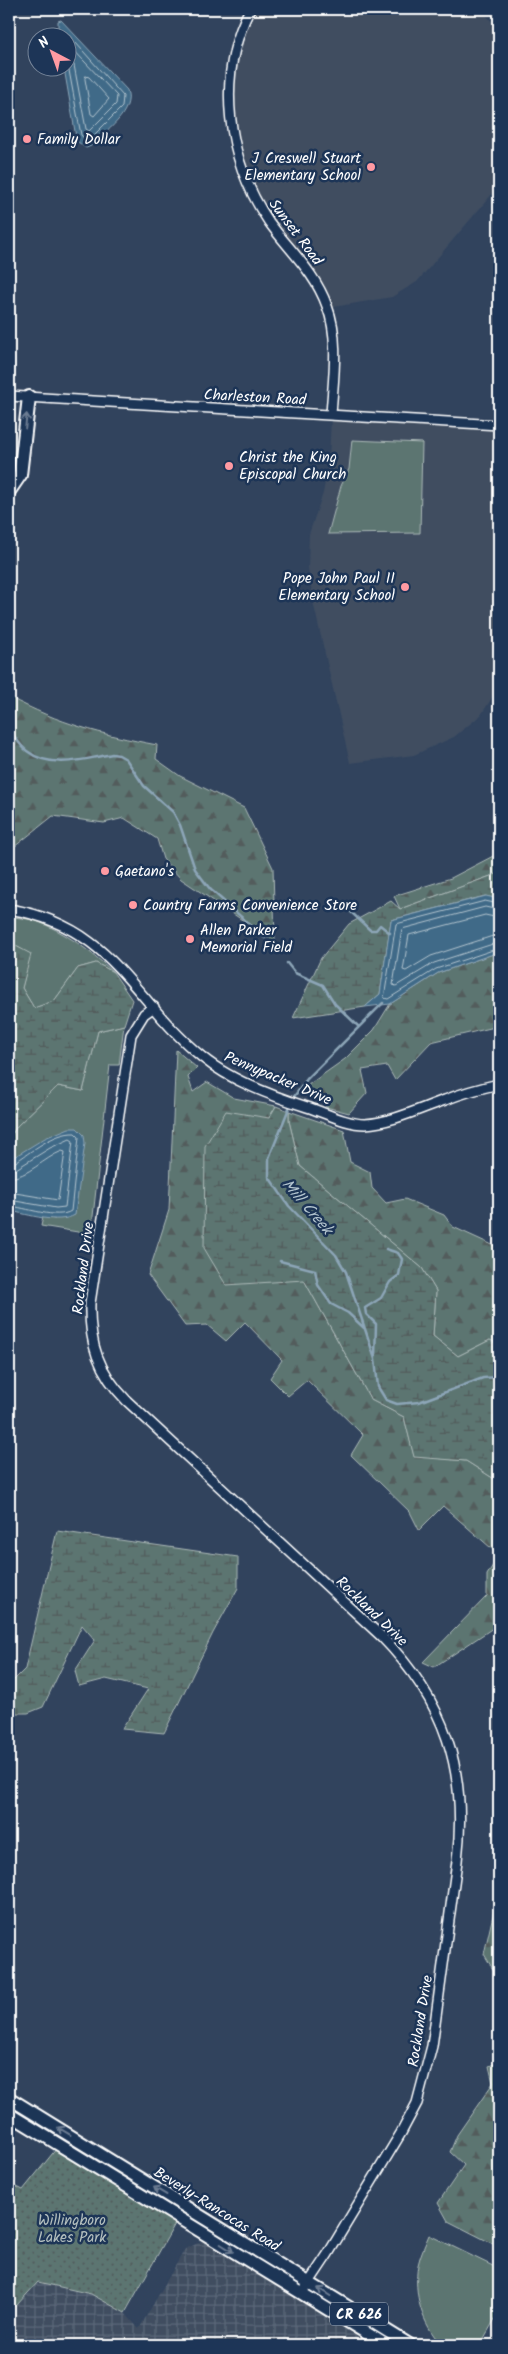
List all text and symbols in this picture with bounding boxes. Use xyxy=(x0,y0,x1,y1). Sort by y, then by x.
north arrow xyxy=(28,28,78,78)
text: N xyxy=(34,32,55,54)
place label: Family Dollar xyxy=(37,128,121,152)
marker: Family Dollar xyxy=(21,133,33,145)
place label: J Creswell Stuart Elementary School xyxy=(244,147,361,188)
marker: J Creswell Stuart Elementary School xyxy=(365,161,377,173)
street label: Sunset Road xyxy=(262,194,329,271)
street label: Charleston Road xyxy=(203,383,307,413)
one-way arrow xyxy=(21,413,31,429)
place label: Christ the King Episcopal Church xyxy=(239,446,346,487)
marker: Christ the King Episcopal Church xyxy=(223,460,235,472)
place label: Pope John Paul II Elementary School xyxy=(278,567,395,608)
marker: Pope John Paul II Elementary School xyxy=(399,581,411,593)
place label: Gaetano's xyxy=(115,860,175,884)
marker: Gaetano's xyxy=(99,865,111,877)
place label: Country Farms Convenience Store xyxy=(143,894,357,918)
marker: Country Farms Convenience Store xyxy=(127,899,139,911)
place label: Allen Parker Memorial Field xyxy=(200,919,292,960)
marker: Allen Parker Memorial Field xyxy=(184,933,196,945)
street label: Pennypacker Drive xyxy=(220,1045,335,1113)
water label: Mill Creek xyxy=(275,1173,340,1243)
street label: Rockland Drive xyxy=(66,1220,102,1316)
street label: Rockland Drive xyxy=(330,1571,413,1653)
street label: Rockland Drive xyxy=(402,1973,440,2069)
one-way arrow xyxy=(57,2126,71,2136)
street label: Beverly-Rancocas Road xyxy=(148,2161,285,2259)
one-way arrow xyxy=(153,2185,167,2195)
park label: Willingboro Lakes Park xyxy=(38,2209,107,2250)
one-way arrow xyxy=(220,2243,234,2253)
one-way arrow xyxy=(318,2287,332,2297)
road number: CR 626 xyxy=(330,2302,388,2326)

